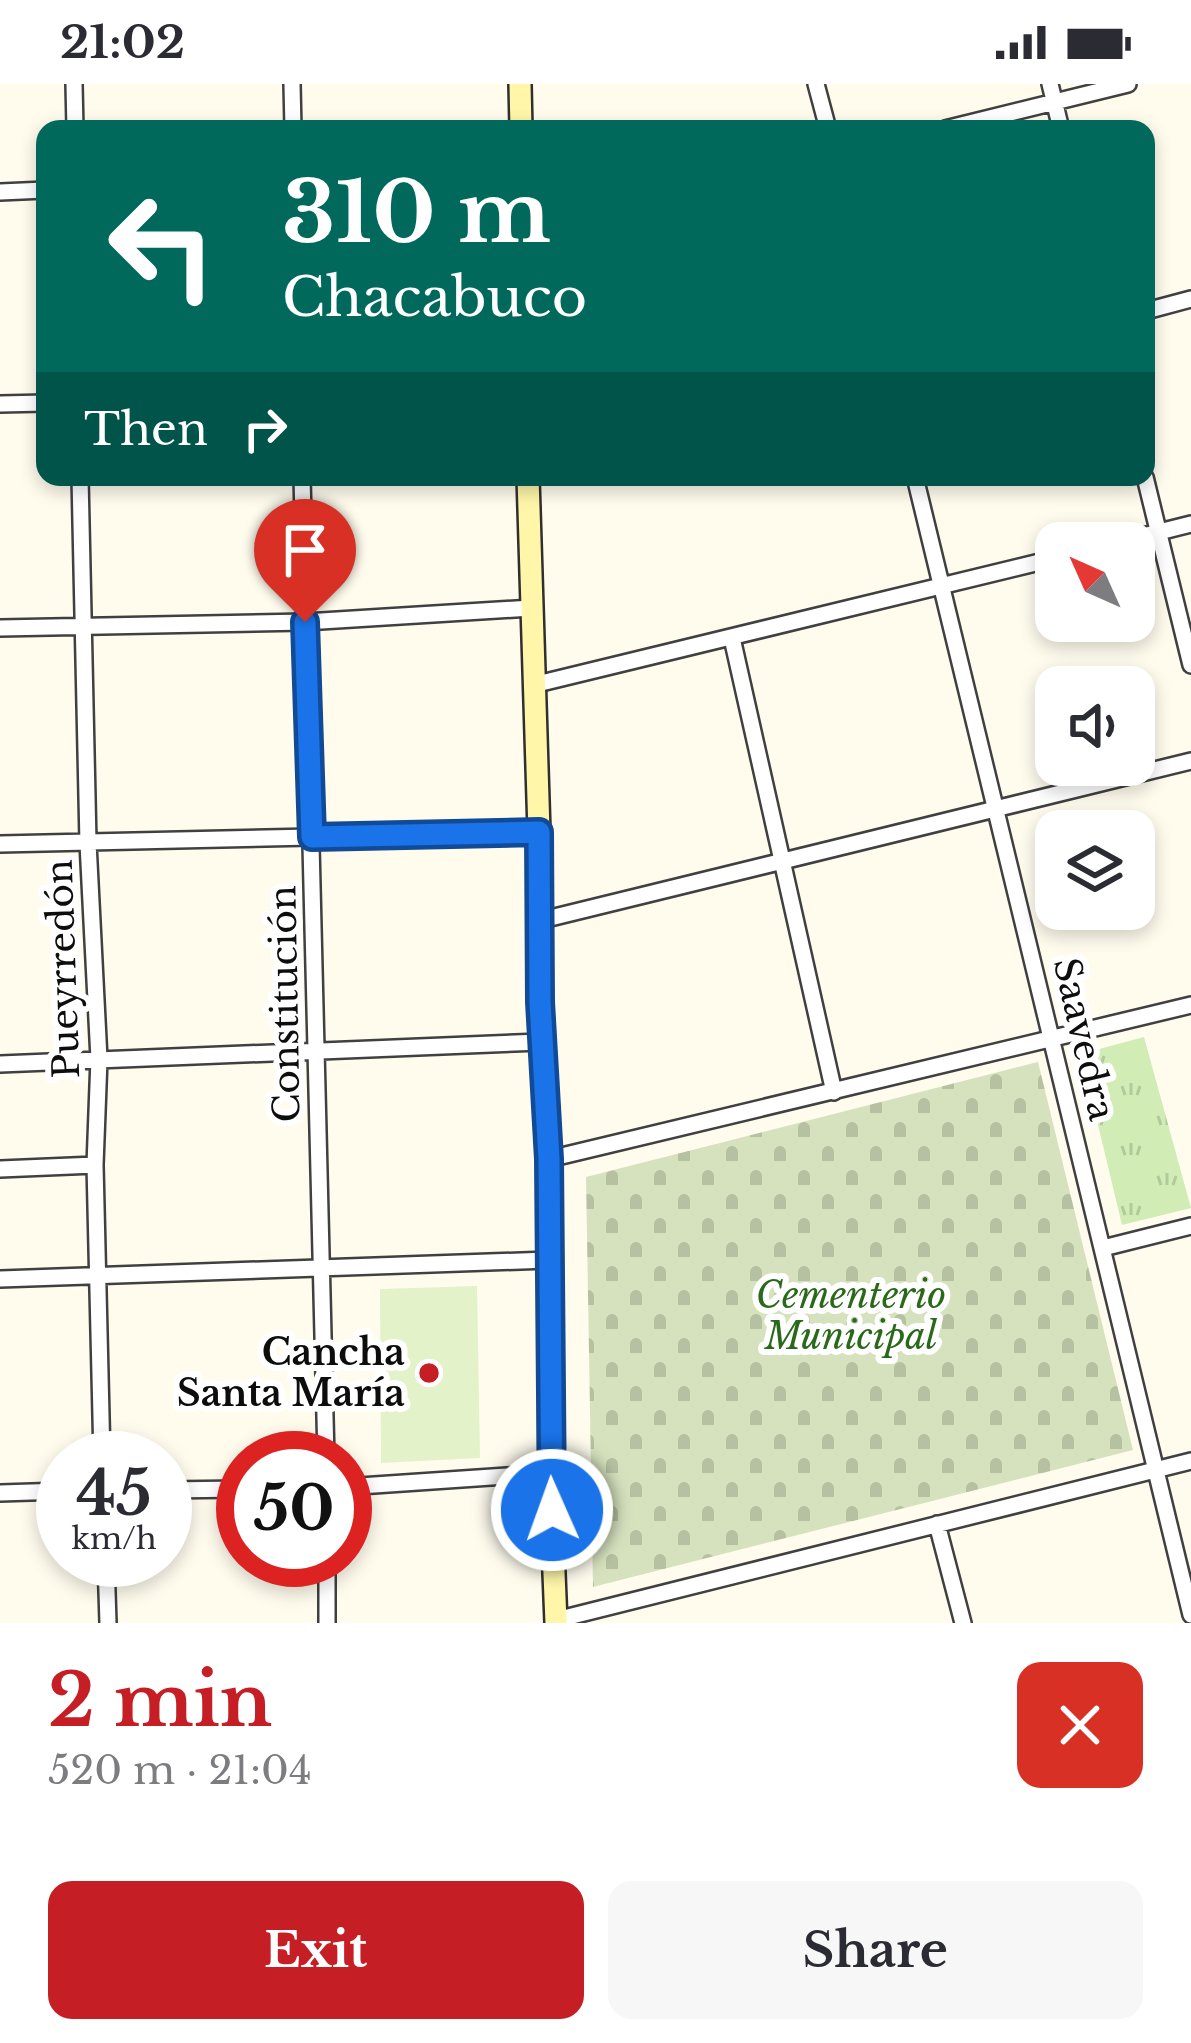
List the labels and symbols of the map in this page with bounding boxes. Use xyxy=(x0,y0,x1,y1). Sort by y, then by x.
pin xyxy=(254,499,356,622)
north arrow xyxy=(1035,522,1155,642)
street label: Pueyrredón xyxy=(37,859,89,1079)
street label: Constitución xyxy=(260,885,310,1123)
street label: Saavedra xyxy=(1043,953,1125,1125)
park label: Cementerio Municipal xyxy=(756,1273,946,1359)
place label: Cancha Santa María xyxy=(177,1330,405,1416)
marker: Cancha Santa María xyxy=(416,1360,442,1386)
speed limit sign: 50 xyxy=(216,1431,372,1587)
position arrow xyxy=(489,1447,615,1573)

